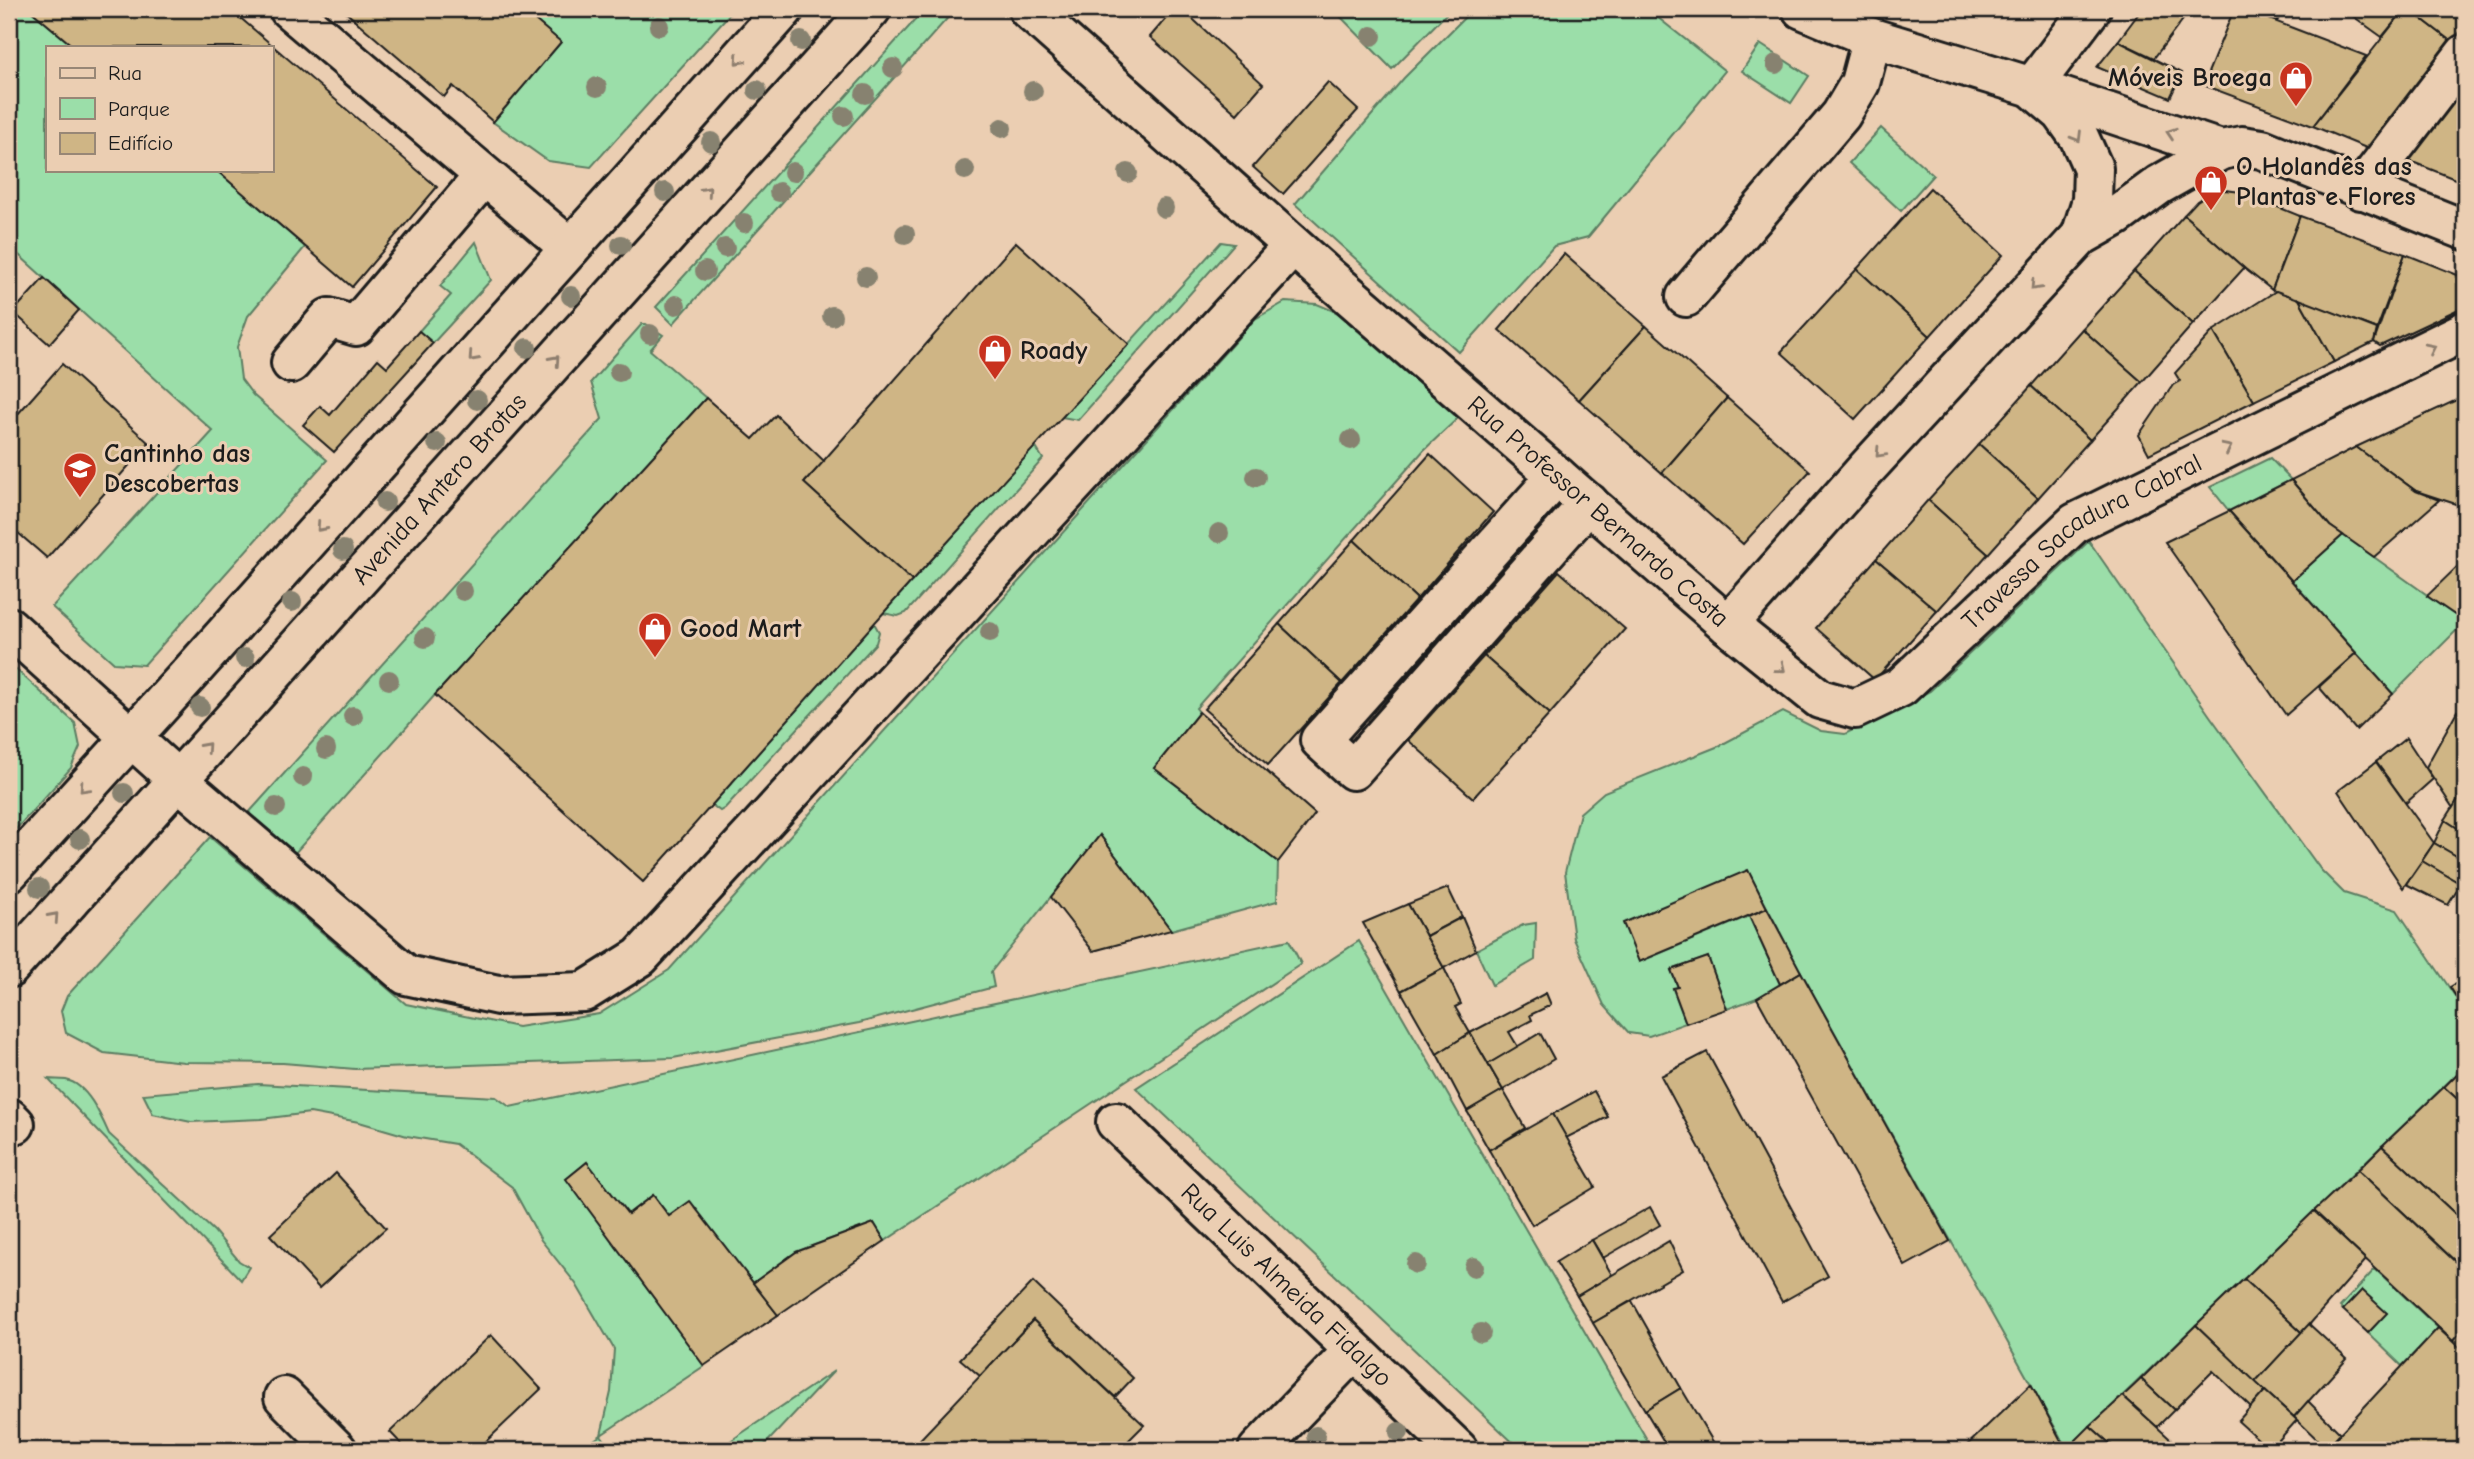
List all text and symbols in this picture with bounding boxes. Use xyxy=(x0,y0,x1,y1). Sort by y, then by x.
legend xyxy=(46,46,273,172)
one-way arrow xyxy=(735,51,747,64)
shop icon: Móveis Broega xyxy=(2277,59,2315,108)
text: Rua xyxy=(108,61,142,85)
place label: Móveis Broega xyxy=(2108,63,2272,93)
text: Parque xyxy=(108,97,170,121)
one-way arrow xyxy=(2165,127,2177,141)
one-way arrow xyxy=(2069,130,2082,143)
text: Edifício xyxy=(108,131,173,155)
place label: O Holandês das Plantas e Flores xyxy=(2236,152,2415,212)
shop icon: O Holandês das Plantas e Flores xyxy=(2192,163,2230,212)
one-way arrow xyxy=(699,186,711,199)
one-way arrow xyxy=(2031,278,2043,291)
shop icon: Roady xyxy=(976,332,1014,381)
place label: Roady xyxy=(1020,336,1087,366)
one-way arrow xyxy=(2424,342,2436,356)
one-way arrow xyxy=(468,349,481,362)
one-way arrow xyxy=(546,355,559,368)
street label: Avenida Antero Brotas xyxy=(346,387,533,591)
street label: Rua Professor Bernardo Costa xyxy=(1461,390,1735,634)
place label: Cantinho das Descobertas xyxy=(104,439,250,499)
one-way arrow xyxy=(2220,443,2232,457)
one-way arrow xyxy=(1876,445,1889,458)
street label: Travessa Sacadura Cabral xyxy=(1956,448,2207,636)
school or university icon: Cantinho das Descobertas xyxy=(61,450,99,499)
one-way arrow xyxy=(317,518,329,531)
shop icon: Good Mart xyxy=(636,610,674,659)
place label: Good Mart xyxy=(680,614,802,644)
one-way arrow xyxy=(1773,660,1785,673)
one-way arrow xyxy=(197,742,210,755)
one-way arrow xyxy=(80,780,93,793)
one-way arrow xyxy=(46,912,58,925)
street label: Rua Luis Almeida Fidalgo xyxy=(1175,1177,1398,1393)

